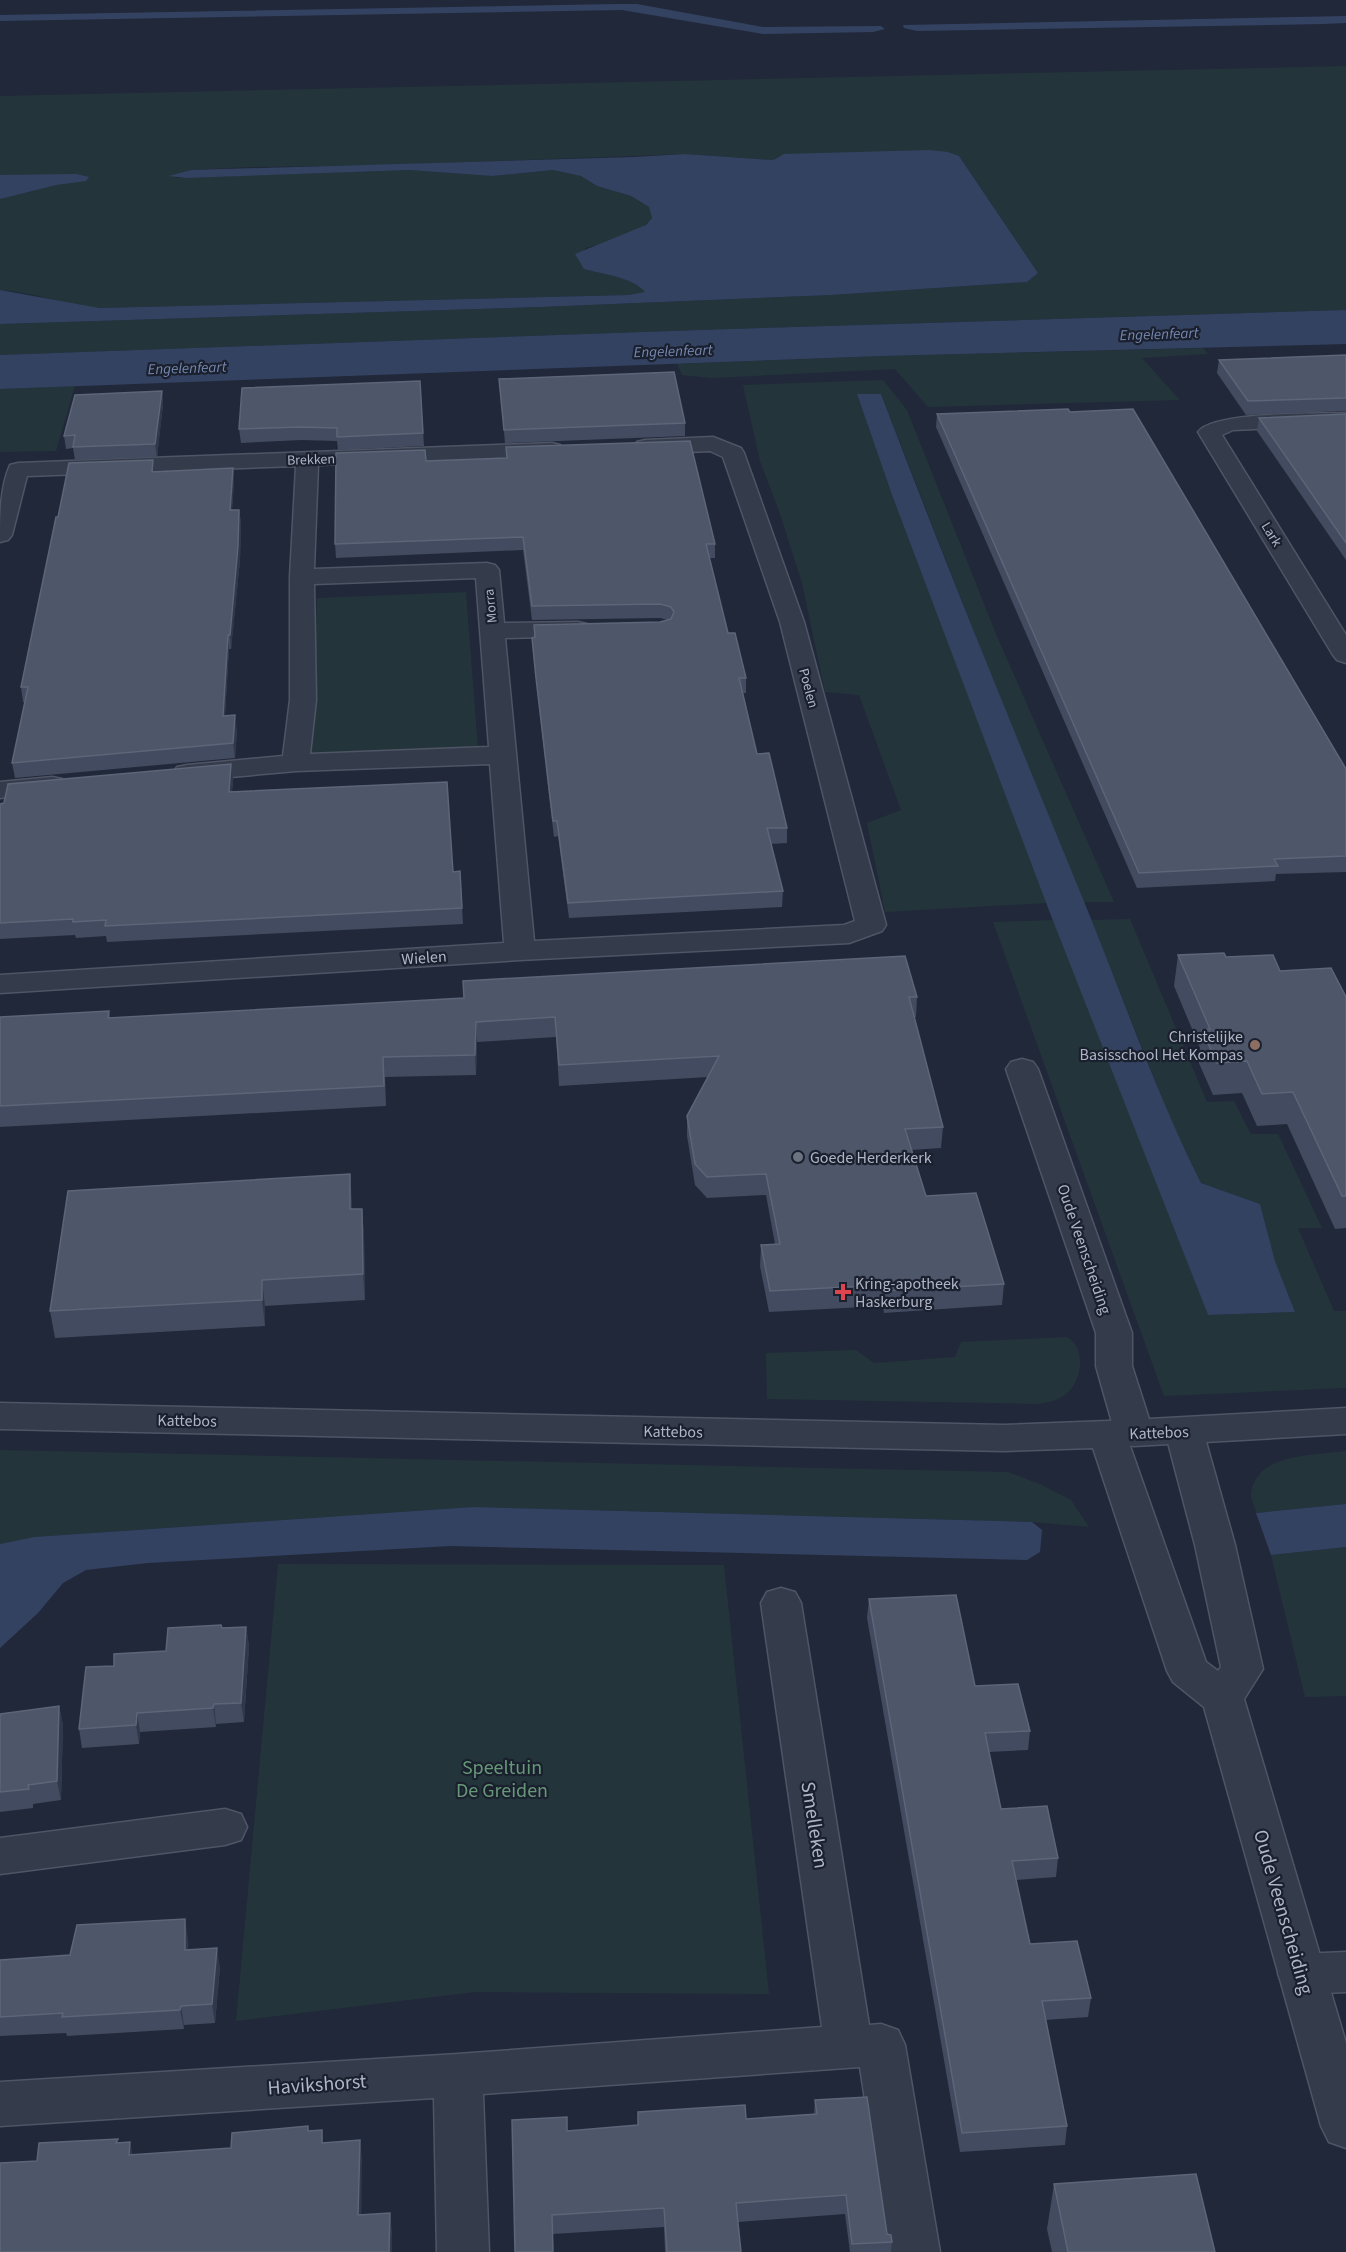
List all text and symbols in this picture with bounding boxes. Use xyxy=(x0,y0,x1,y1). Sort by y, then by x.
water label: Engelenfeart xyxy=(1119,323,1200,346)
water label: Engelenfeart xyxy=(633,340,714,363)
water label: Engelenfeart xyxy=(147,357,228,380)
street label: Brekken xyxy=(287,449,335,471)
street label: Lark xyxy=(1256,518,1286,551)
street label: Morra xyxy=(479,588,503,624)
street label: Poelen xyxy=(793,666,823,710)
street label: Wielen xyxy=(401,945,447,971)
place label: Christelijke Basisschool Het Kompas xyxy=(1080,1026,1243,1066)
marker: Christelijke Basisschool Het Kompas xyxy=(1248,1038,1262,1052)
place label: Goede Herderkerk xyxy=(810,1147,932,1169)
marker: Goede Herderkerk xyxy=(791,1150,805,1164)
street label: Oude Veenscheiding xyxy=(1051,1181,1117,1317)
place label: Kring-apotheek Haskerburg xyxy=(855,1273,959,1313)
marker: Kring-apotheek Haskerburg xyxy=(836,1285,850,1299)
street label: Kattebos xyxy=(157,1409,217,1433)
street label: Kattebos xyxy=(643,1420,703,1444)
street label: Kattebos xyxy=(1129,1421,1189,1445)
park label: Speeltuin De Greiden xyxy=(456,1754,548,1805)
street label: Smelleken xyxy=(793,1780,835,1871)
street label: Oude Veenscheiding xyxy=(1246,1827,1320,1998)
street label: Havikshorst xyxy=(267,2068,368,2102)

